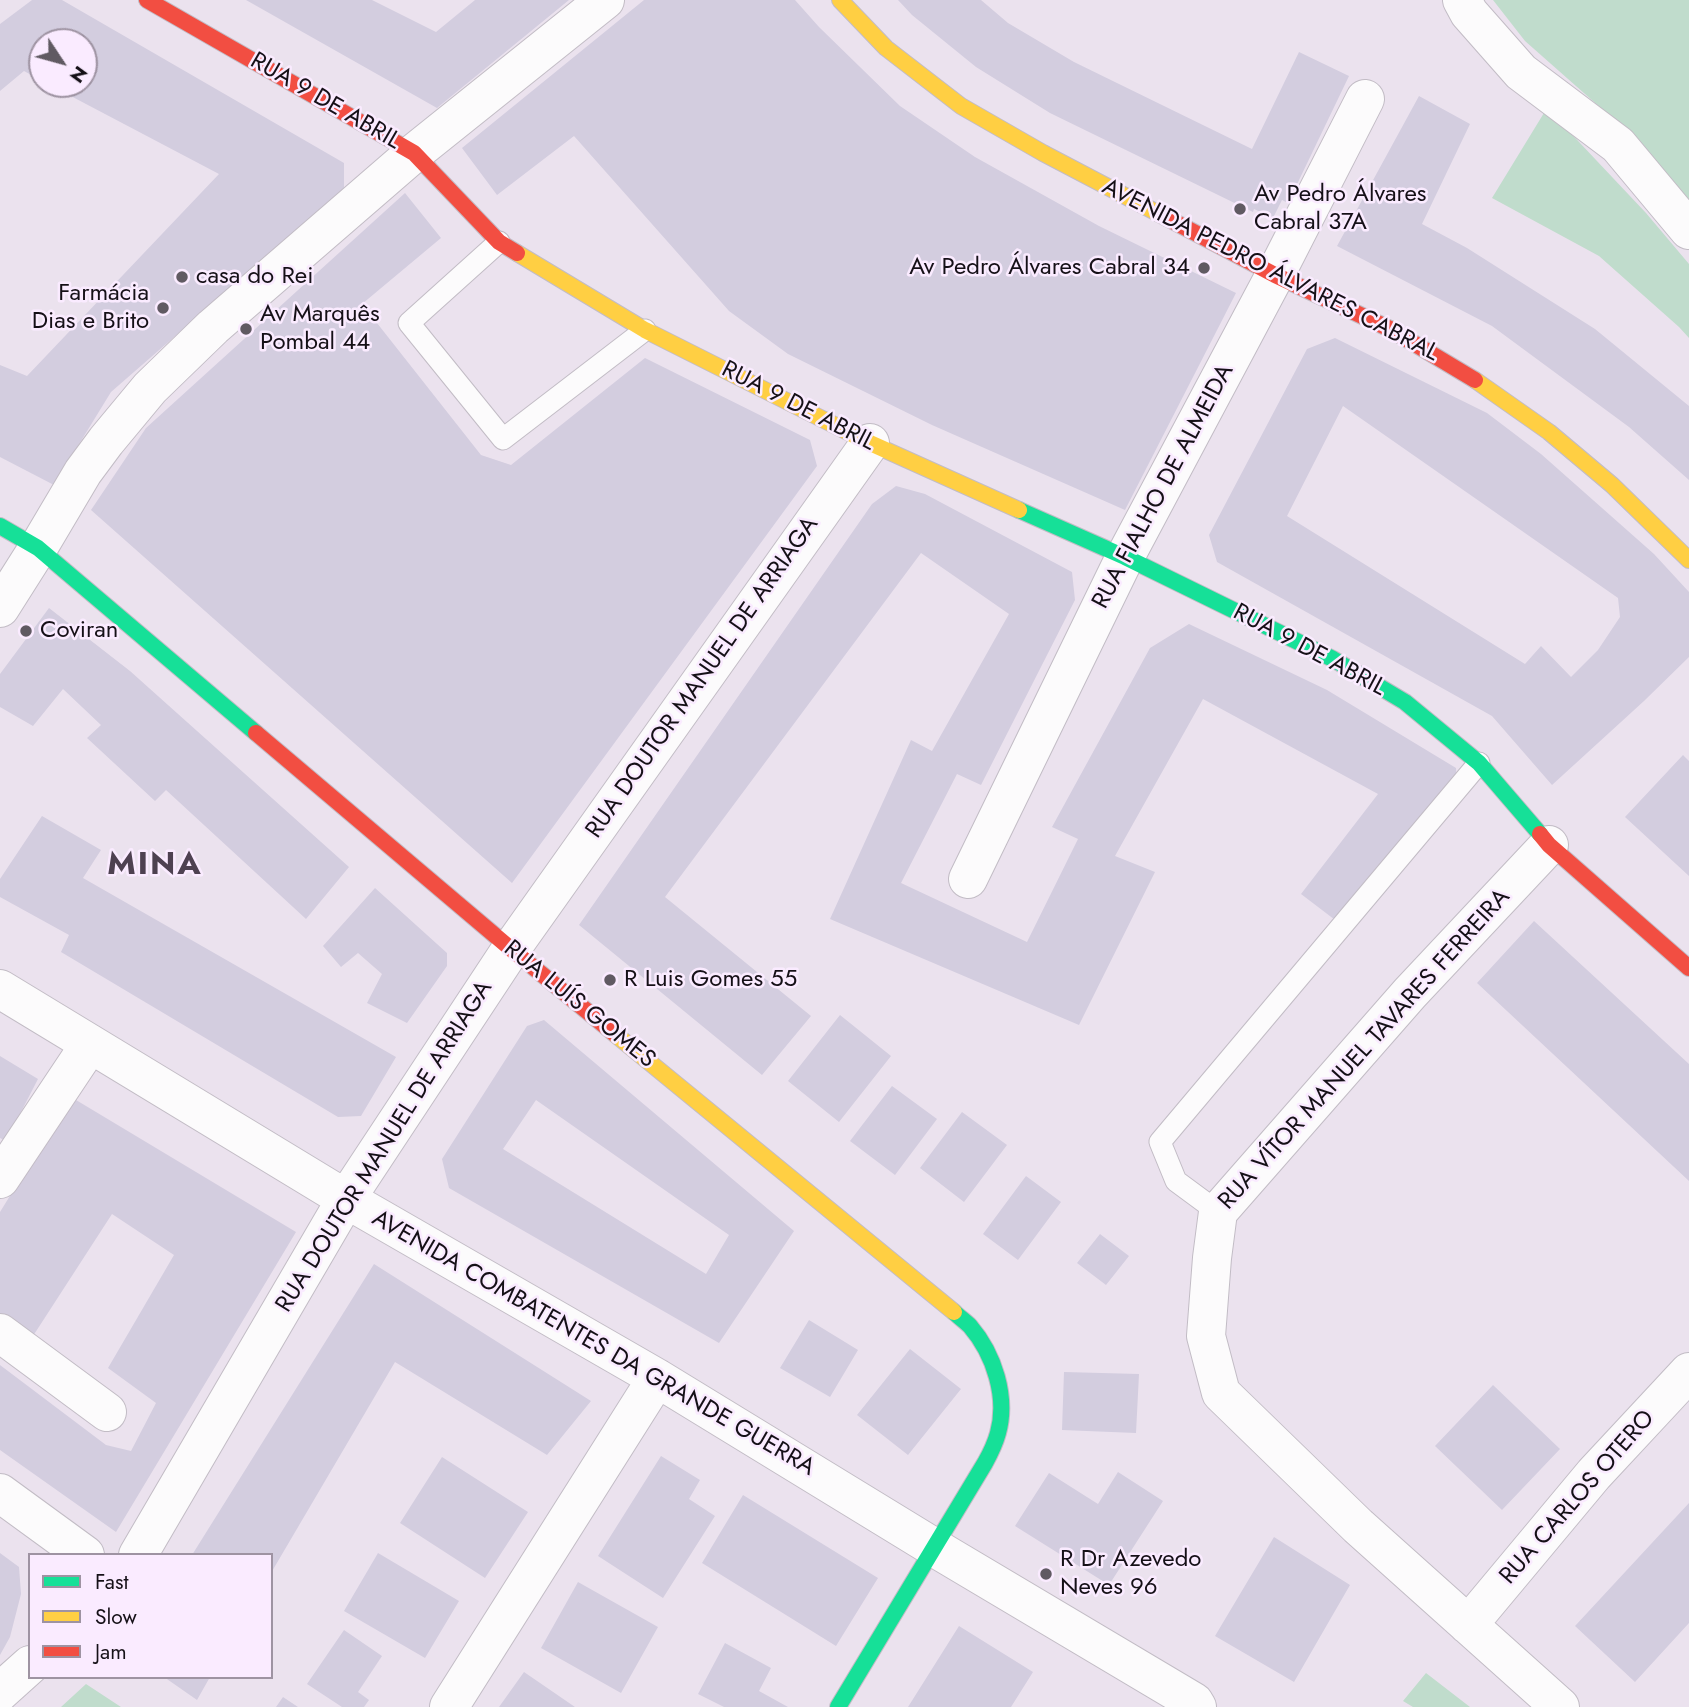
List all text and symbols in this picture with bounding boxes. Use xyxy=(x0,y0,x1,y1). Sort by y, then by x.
north arrow xyxy=(28,28,98,98)
street label: RUA 9 DE ABRIL xyxy=(245,47,405,157)
text: N xyxy=(63,60,94,89)
street label: AVENIDA PEDRO ÁLVARES CABRAL xyxy=(1097,173,1443,369)
place label: Av Pedro Álvares Cabral 37A xyxy=(1254,181,1426,237)
marker: Av Pedro Álvares Cabral 37A xyxy=(1232,201,1248,217)
place label: Av Pedro Álvares Cabral 34 xyxy=(909,254,1190,282)
marker: Av Pedro Álvares Cabral 34 xyxy=(1196,260,1212,276)
place label: casa do Rei xyxy=(196,263,313,291)
marker: casa do Rei xyxy=(174,269,190,285)
place label: Farmácia Dias e Brito xyxy=(32,280,149,336)
marker: Farmácia Dias e Brito xyxy=(155,300,171,316)
place label: Av Marquês Pombal 44 xyxy=(260,301,380,357)
marker: Av Marquês Pombal 44 xyxy=(238,321,254,337)
street label: RUA 9 DE ABRIL xyxy=(716,356,880,458)
street label: RUA FIALHO DE ALMEIDA xyxy=(1087,360,1241,614)
street label: RUA DOUTOR MANUEL DE ARRIAGA xyxy=(581,512,825,844)
street label: RUA 9 DE ABRIL xyxy=(1228,599,1390,703)
place label: Coviran xyxy=(40,617,118,645)
marker: Coviran xyxy=(18,623,34,639)
district label: MINA xyxy=(108,847,202,885)
street label: RUA VÍTOR MANUEL TAVARES FERREIRA xyxy=(1213,884,1517,1216)
street label: RUA LUÍS GOMES xyxy=(497,935,661,1075)
place label: R Luis Gomes 55 xyxy=(624,966,797,994)
marker: R Luis Gomes 55 xyxy=(602,972,618,988)
street label: RUA DOUTOR MANUEL DE ARRIAGA xyxy=(271,976,499,1318)
street label: AVENIDA COMBATENTES DA GRANDE GUERRA xyxy=(366,1205,820,1483)
street label: RUA CARLOS OTERO xyxy=(1495,1405,1661,1591)
place label: R Dr Azevedo Neves 96 xyxy=(1060,1546,1201,1602)
legend xyxy=(28,1553,273,1679)
marker: R Dr Azevedo Neves 96 xyxy=(1038,1566,1054,1582)
text: Fast xyxy=(95,1567,128,1597)
text: Slow xyxy=(95,1602,137,1632)
text: Jam xyxy=(95,1637,127,1667)

